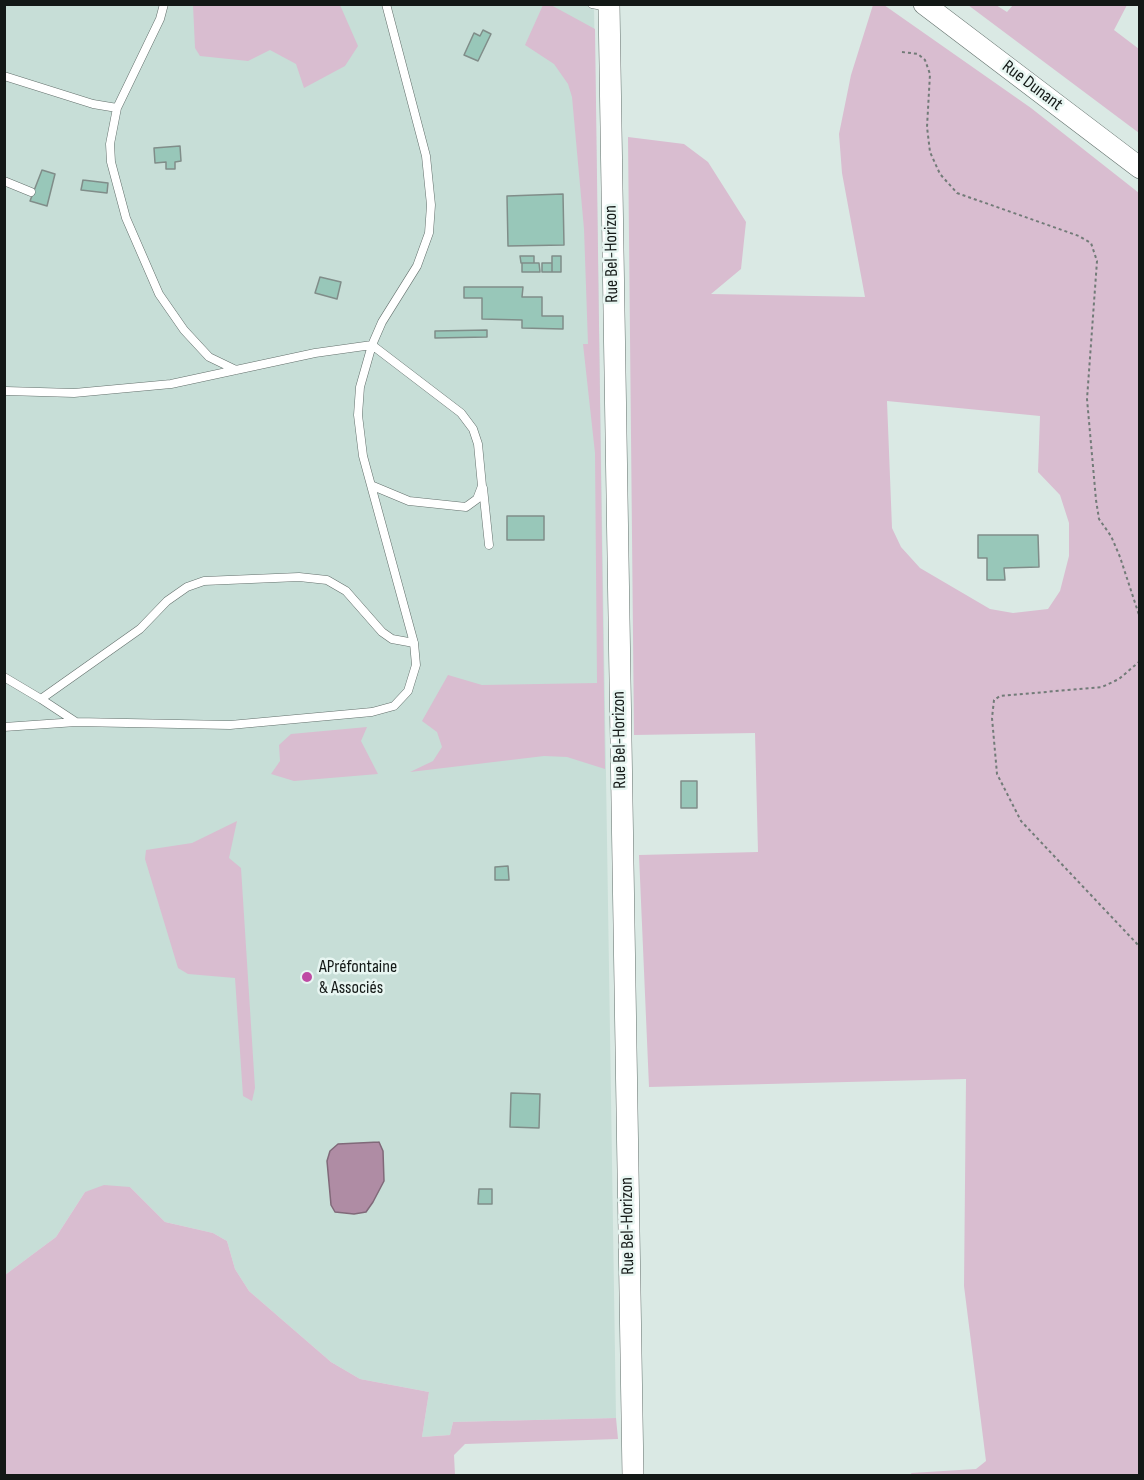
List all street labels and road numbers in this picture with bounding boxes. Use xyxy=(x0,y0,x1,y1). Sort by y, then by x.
street label: Rue Dunant xyxy=(997,56,1067,116)
street label: Rue Bel-Horizon xyxy=(600,205,624,303)
street label: Rue Bel-Horizon xyxy=(608,691,632,789)
street label: Rue Bel-Horizon xyxy=(616,1177,640,1275)

